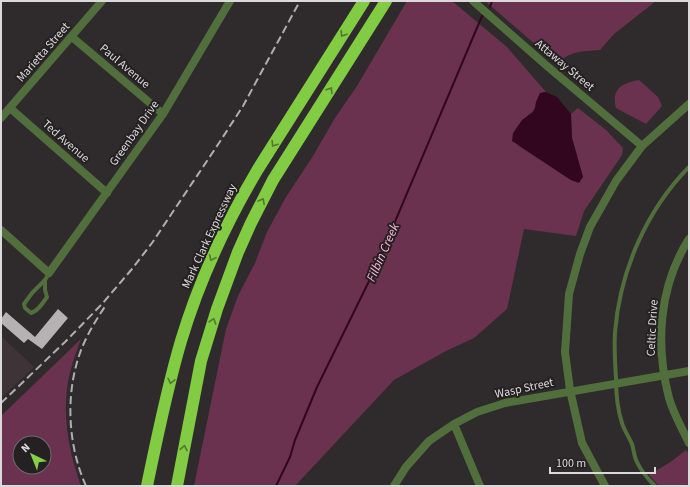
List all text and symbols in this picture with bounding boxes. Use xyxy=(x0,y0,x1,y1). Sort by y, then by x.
street label: Marietta Street xyxy=(13,19,74,86)
one-way arrow xyxy=(341,30,348,37)
street label: Attaway Street xyxy=(531,36,598,95)
street label: Paul Avenue xyxy=(96,40,154,93)
one-way arrow xyxy=(325,87,332,94)
street label: Greenbay Drive xyxy=(106,97,163,169)
street label: Ted Avenue xyxy=(38,116,93,167)
one-way arrow xyxy=(271,140,279,147)
street label: Mark Clark Expressway xyxy=(178,181,241,291)
one-way arrow xyxy=(257,198,265,205)
water label: Filbin Creek xyxy=(362,220,404,284)
one-way arrow xyxy=(209,254,217,261)
street label: Celtic Drive xyxy=(643,299,662,357)
one-way arrow xyxy=(208,318,217,325)
street label: Wasp Street xyxy=(493,374,555,403)
one-way arrow xyxy=(167,377,176,384)
north arrow xyxy=(12,435,52,475)
text: N xyxy=(18,440,33,456)
one-way arrow xyxy=(179,444,188,451)
scale bar xyxy=(550,449,655,475)
text: 100 m xyxy=(556,455,586,472)

